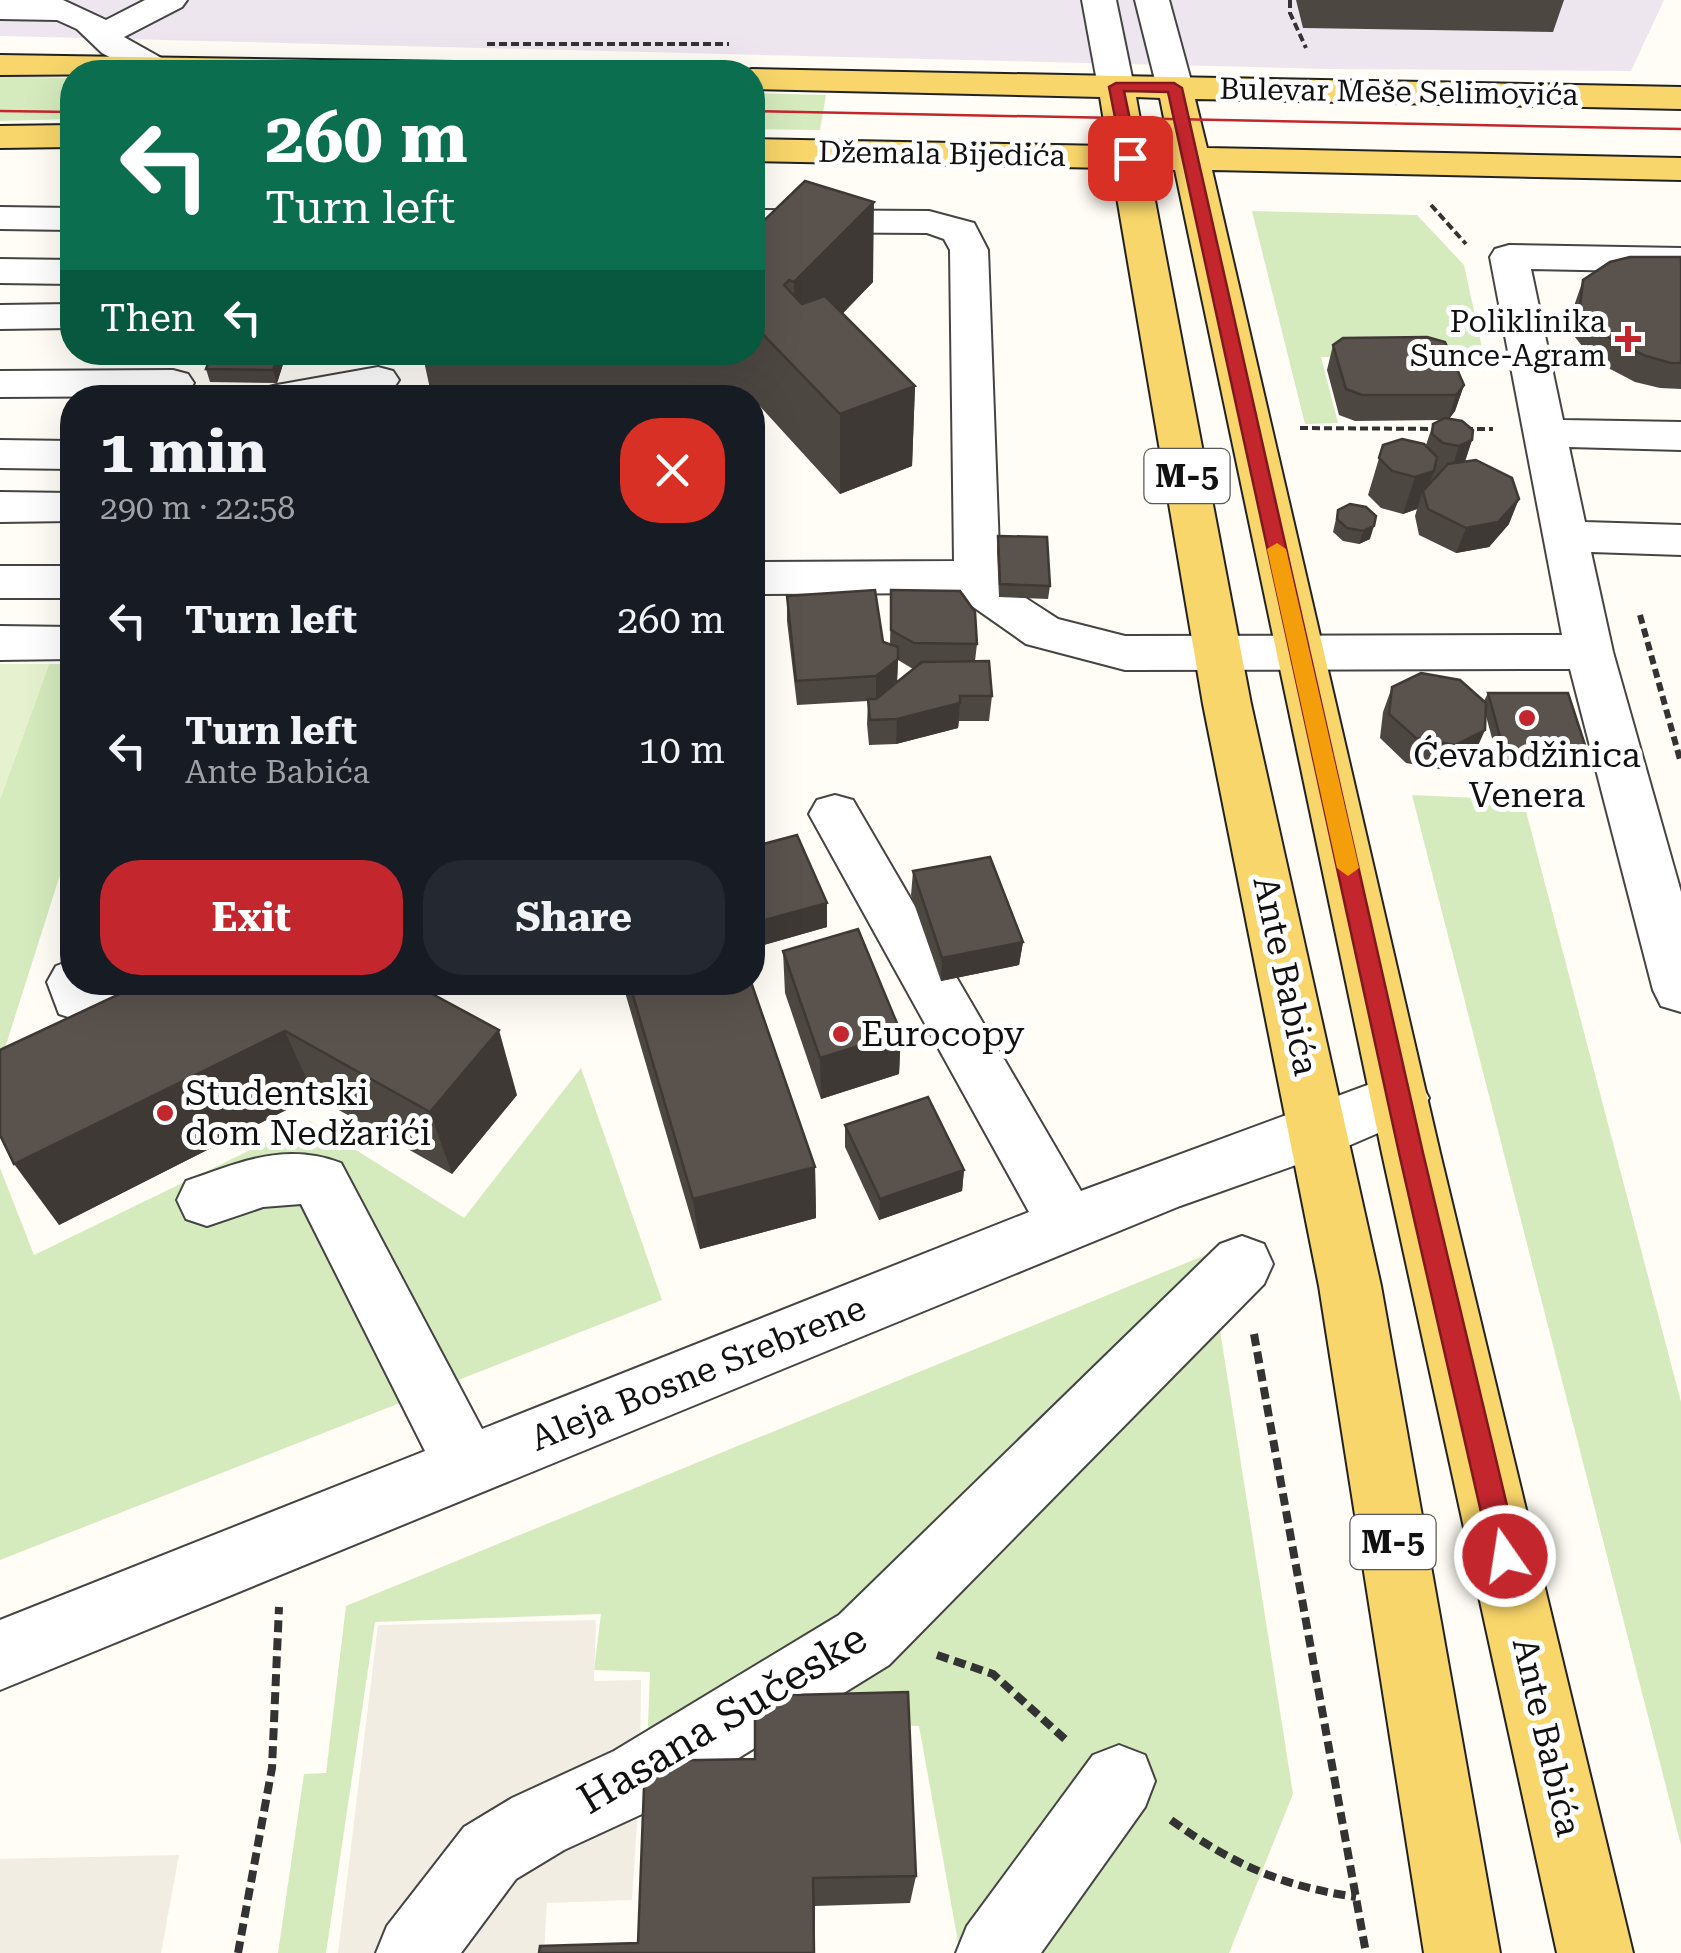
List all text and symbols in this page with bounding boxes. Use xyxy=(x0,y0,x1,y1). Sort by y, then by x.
street label: Bulevar Meše Selimovića xyxy=(1219,71,1579,112)
text: 260 m xyxy=(265,97,468,179)
icon: left xyxy=(100,100,230,230)
pin xyxy=(1088,116,1173,201)
icon: arrive xyxy=(1103,131,1158,186)
street label: Džemala Bijedića xyxy=(818,134,1066,173)
text: Turn left xyxy=(265,181,455,234)
icon: left xyxy=(215,290,270,345)
text: Then xyxy=(100,296,195,340)
place label: Poliklinika Sunce-Agram xyxy=(1410,304,1606,373)
marker: Poliklinika Sunce-Agram xyxy=(1615,326,1641,352)
text: 1 min xyxy=(100,416,267,487)
button: close xyxy=(620,418,725,523)
road number: M-5 xyxy=(1144,449,1230,503)
text: 290 m · 22:58 xyxy=(100,489,295,527)
icon: left xyxy=(100,593,155,648)
text: Turn left xyxy=(185,598,357,642)
text: 260 m xyxy=(617,598,725,642)
marker: Ćevabdžinica Venera xyxy=(1516,707,1538,729)
text: Turn left xyxy=(185,709,357,753)
icon: left xyxy=(100,723,155,778)
text: 10 m xyxy=(638,728,725,772)
place label: Ćevabdžinica Venera xyxy=(1413,735,1641,816)
text: Ante Babića xyxy=(185,753,370,791)
button: Exit xyxy=(100,860,403,975)
button: Share xyxy=(423,860,725,975)
street label: Ante Babića xyxy=(1244,873,1327,1079)
place label: Eurocopy xyxy=(861,1014,1025,1055)
marker: Eurocopy xyxy=(830,1023,852,1045)
place label: Studentski dom Nedžarići xyxy=(185,1073,431,1154)
marker: Studentski dom Nedžarići xyxy=(154,1102,176,1124)
street label: Aleja Bosne Srebrene xyxy=(525,1287,872,1459)
position arrow xyxy=(1453,1504,1557,1608)
road number: M-5 xyxy=(1350,1515,1436,1569)
street label: Hasana Sučeske xyxy=(569,1613,875,1824)
street label: Ante Babića xyxy=(1504,1634,1589,1840)

